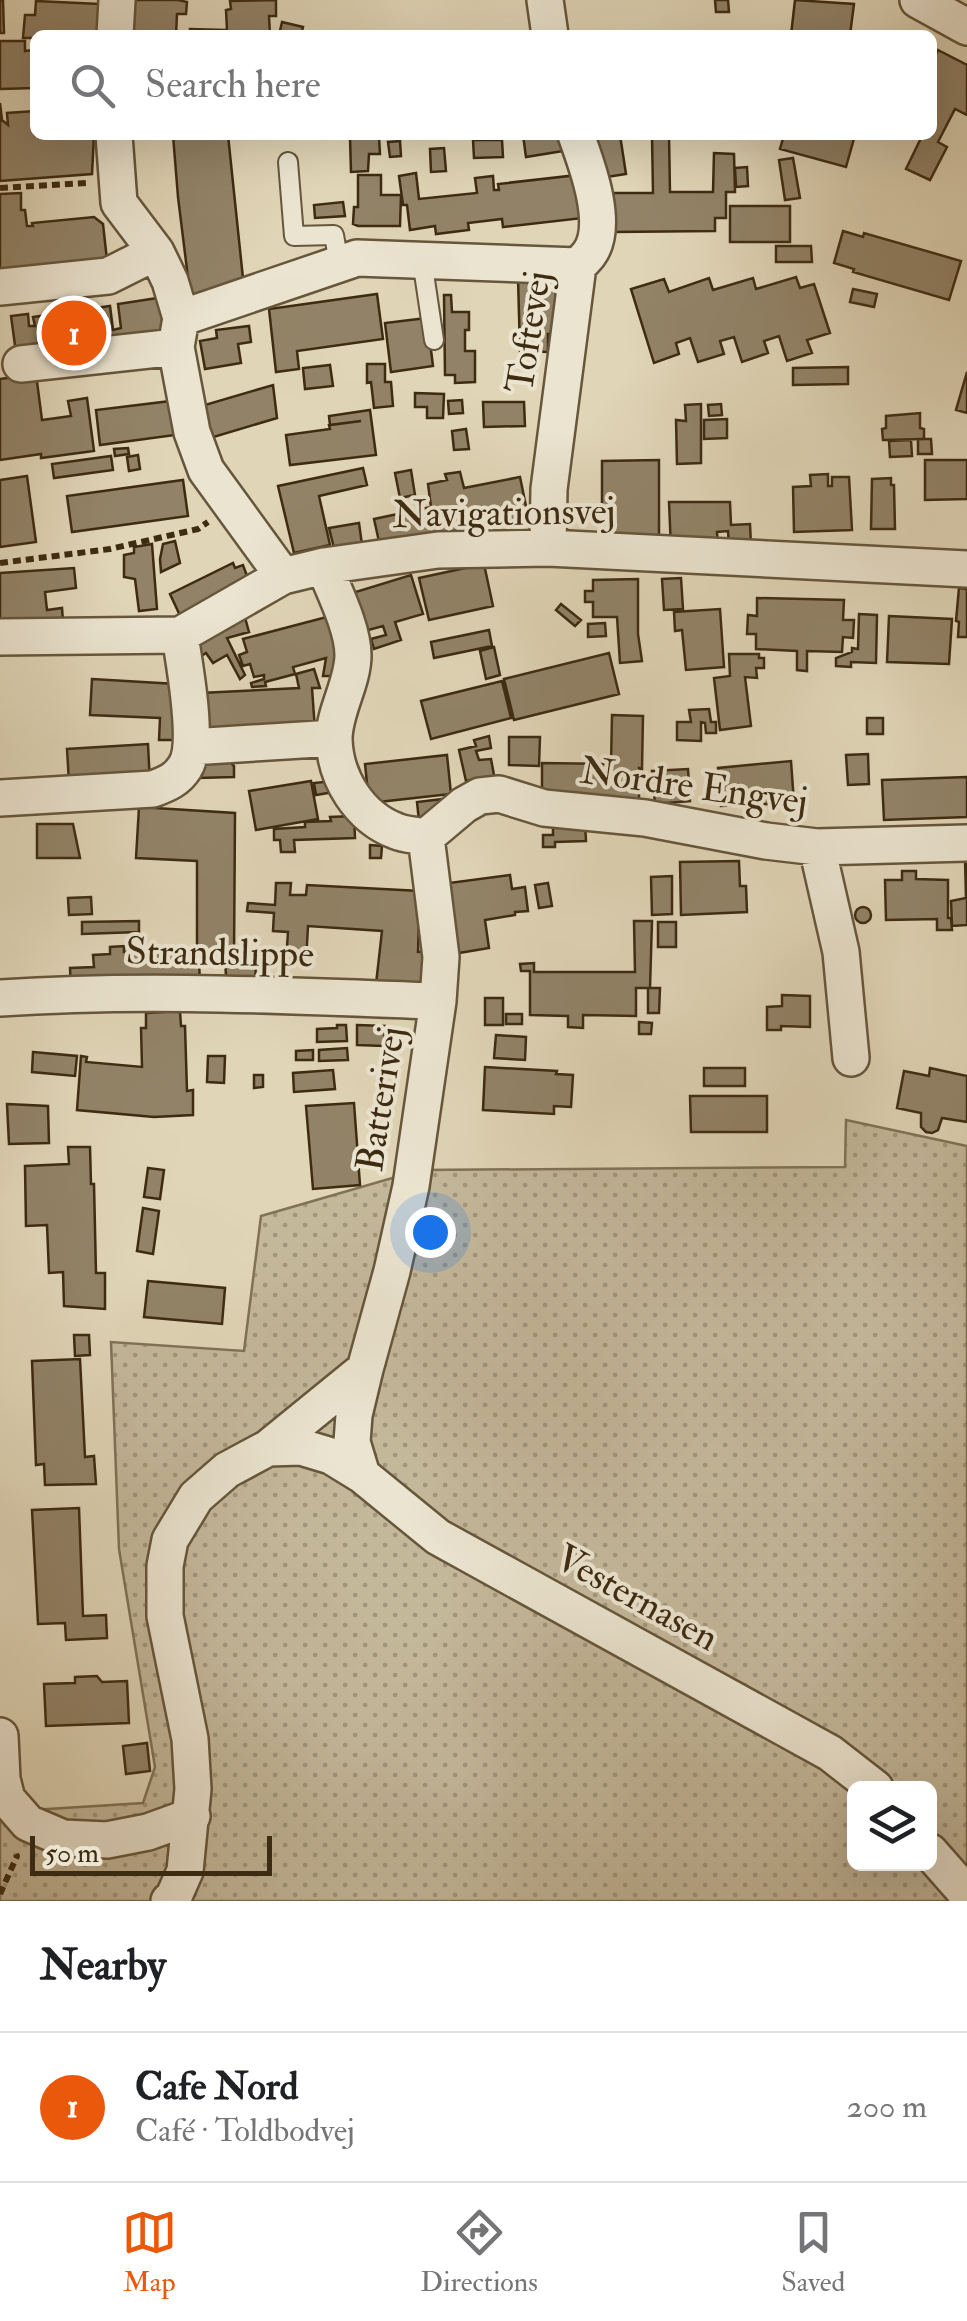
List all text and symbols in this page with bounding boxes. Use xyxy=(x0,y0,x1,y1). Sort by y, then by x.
search box xyxy=(30,30,937,140)
icon: search xyxy=(65,58,120,113)
text: Search here xyxy=(145,61,321,109)
street label: Toftevej xyxy=(496,268,562,396)
pin: 1 xyxy=(42,296,106,370)
street label: Navigationsvej xyxy=(392,487,616,539)
street label: Nordre Engvej xyxy=(577,746,811,826)
street label: Strandslippe xyxy=(125,927,315,979)
street label: Batterivej xyxy=(346,1023,416,1175)
your location xyxy=(405,1207,456,1258)
street label: Vesternasen xyxy=(547,1534,727,1662)
map controls xyxy=(847,1781,937,1871)
button: layers xyxy=(847,1781,937,1871)
scale bar xyxy=(30,1831,272,1876)
text: 50 m xyxy=(45,1836,99,1871)
text: Nearby xyxy=(40,1940,166,1992)
text: Cafe Nord xyxy=(135,2063,298,2111)
text: 1 xyxy=(67,2087,78,2127)
text: 200 m xyxy=(846,2087,927,2127)
text: Café · Toldbodvej xyxy=(135,2111,355,2151)
tab: Map xyxy=(122,2205,177,2300)
tab: Directions xyxy=(420,2205,538,2300)
tab: Saved xyxy=(781,2205,845,2300)

